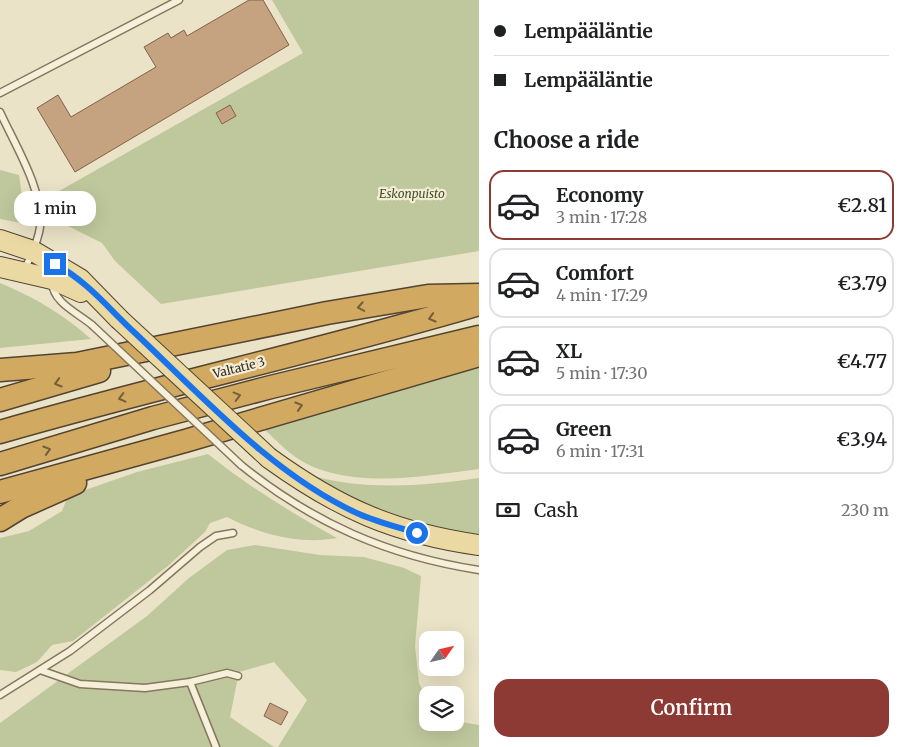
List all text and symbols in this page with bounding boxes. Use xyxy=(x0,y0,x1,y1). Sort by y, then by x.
text: Lempääläntie xyxy=(524,19,653,43)
text: Lempääläntie xyxy=(524,68,653,92)
text: Choose a ride xyxy=(494,126,639,154)
icon: car xyxy=(496,183,541,228)
text: Economy xyxy=(556,183,644,207)
park label: Eskonpuisto xyxy=(379,186,445,201)
callout: 1 min xyxy=(14,192,96,226)
text: €2.81 xyxy=(837,193,887,217)
text: 1 min xyxy=(33,198,77,218)
text: 3 min · 17:28 xyxy=(556,207,647,227)
route end xyxy=(44,253,66,275)
icon: car xyxy=(496,261,541,306)
text: Comfort xyxy=(556,261,634,285)
text: €3.79 xyxy=(837,271,887,295)
text: 4 min · 17:29 xyxy=(556,285,648,305)
one-way arrow xyxy=(357,302,366,312)
one-way arrow xyxy=(428,312,437,323)
icon: car xyxy=(496,339,541,384)
text: XL xyxy=(556,339,582,363)
text: €4.77 xyxy=(837,349,887,373)
street label: Valtatie 3 xyxy=(210,354,267,381)
text: 5 min · 17:30 xyxy=(556,363,648,383)
one-way arrow xyxy=(54,378,62,388)
one-way arrow xyxy=(232,391,241,402)
one-way arrow xyxy=(118,392,127,403)
one-way arrow xyxy=(294,402,303,412)
icon: car xyxy=(496,417,541,462)
text: Green xyxy=(556,417,612,441)
text: €3.94 xyxy=(836,427,887,451)
text: 6 min · 17:31 xyxy=(556,441,644,461)
one-way arrow xyxy=(42,445,50,455)
icon: cash xyxy=(494,496,522,524)
text: Cash xyxy=(534,498,578,522)
text: 230 m xyxy=(841,500,889,520)
route start xyxy=(406,522,428,544)
north arrow xyxy=(419,631,464,676)
map controls xyxy=(419,631,464,731)
button: Confirm xyxy=(494,679,889,737)
button: layers xyxy=(419,686,464,731)

